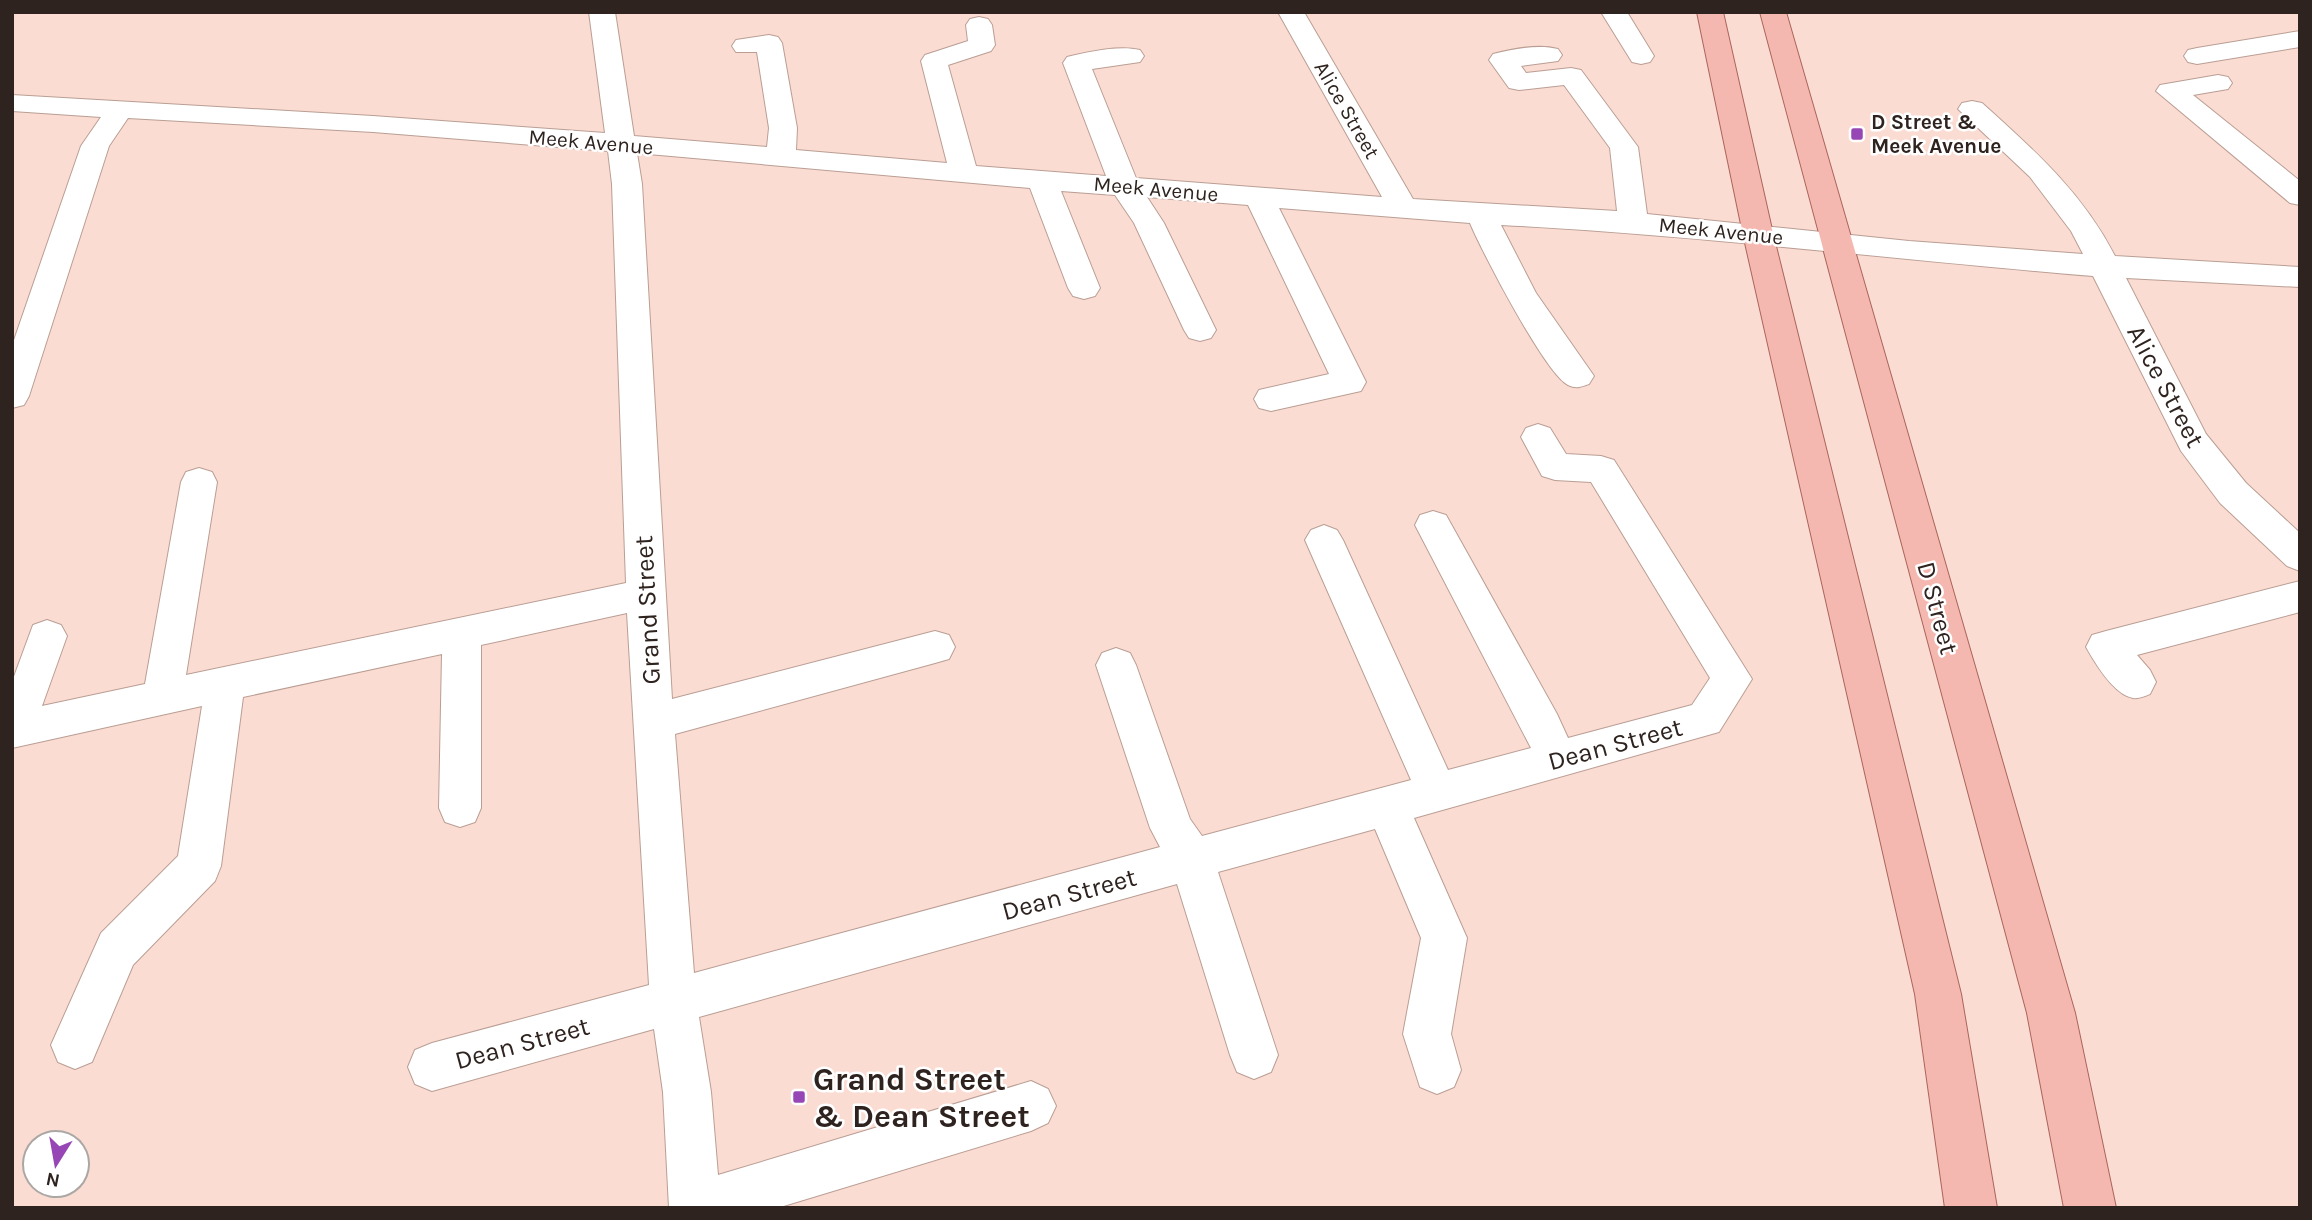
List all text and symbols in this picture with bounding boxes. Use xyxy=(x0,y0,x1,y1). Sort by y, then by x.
street label: Alice Street xyxy=(1309,57,1385,163)
place label: D Street & Meek Avenue xyxy=(1871,110,2001,158)
street label: Meek Avenue xyxy=(528,125,654,159)
marker: D Street & Meek Avenue xyxy=(1849,126,1865,142)
street label: Meek Avenue xyxy=(1093,172,1219,206)
street label: Meek Avenue xyxy=(1657,213,1785,249)
street label: Alice Street xyxy=(2120,320,2211,453)
street label: Grand Street xyxy=(628,534,667,685)
street label: D Street xyxy=(1910,558,1965,658)
street label: Dean Street xyxy=(1544,712,1686,777)
street label: Dean Street xyxy=(998,862,1140,927)
street label: Dean Street xyxy=(451,1011,593,1076)
place label: Grand Street & Dean Street xyxy=(813,1061,1030,1135)
marker: Grand Street & Dean Street xyxy=(791,1089,807,1105)
north arrow xyxy=(21,1129,91,1199)
text: N xyxy=(44,1168,62,1192)

